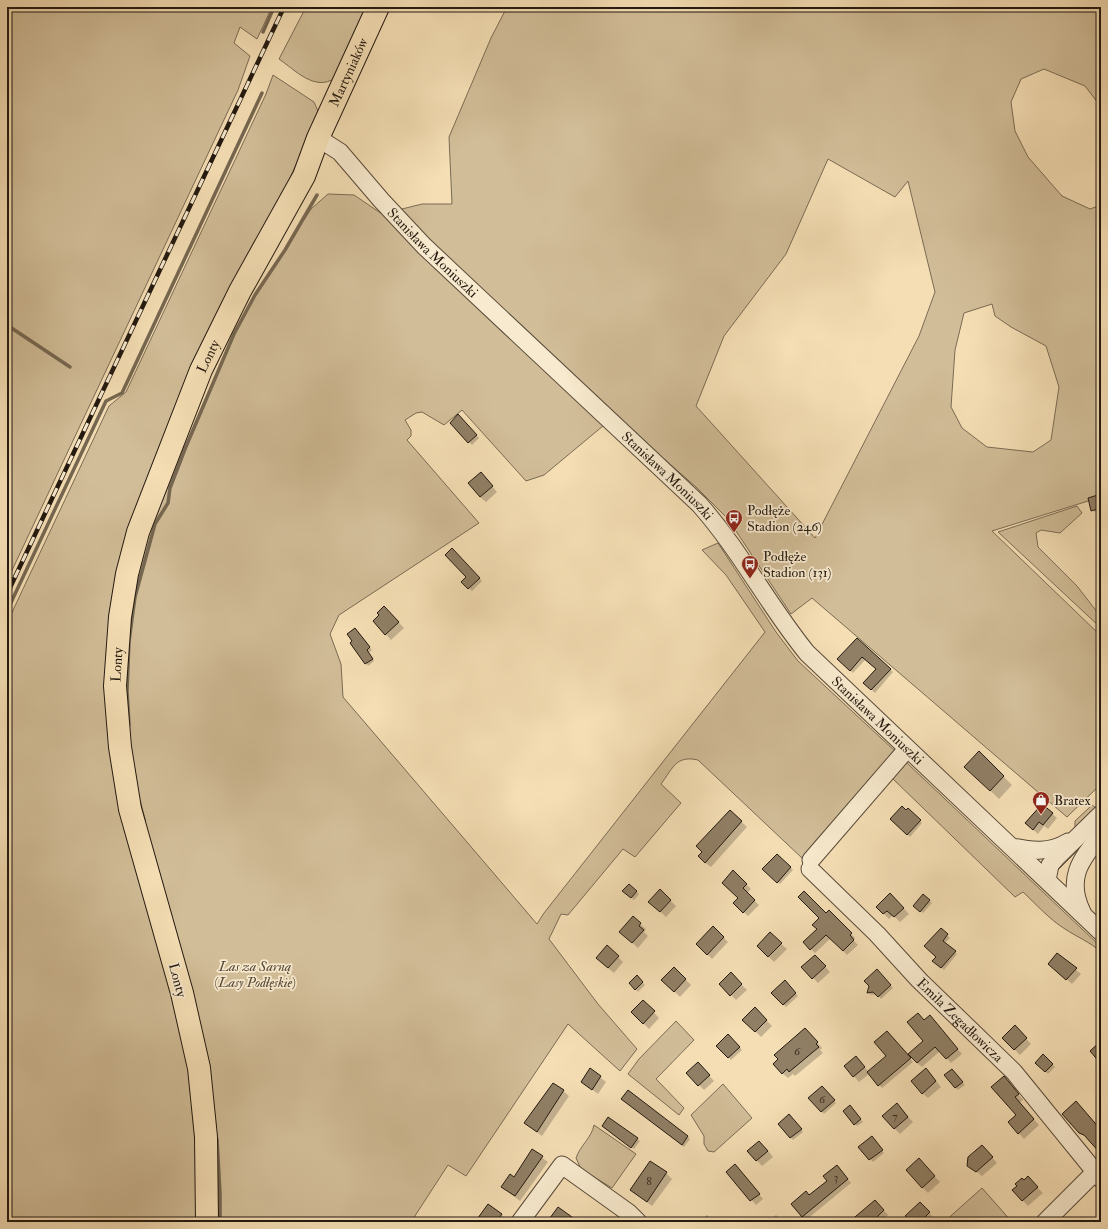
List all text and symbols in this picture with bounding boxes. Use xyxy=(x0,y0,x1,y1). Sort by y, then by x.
street label: Martyniaków xyxy=(326,35,372,109)
street label: Stanisława Moniuszki xyxy=(384,204,482,301)
street label: Lonty xyxy=(193,336,225,376)
street label: Stanisława Moniuszki xyxy=(618,428,717,524)
place label: Podłęże Stadion (246) xyxy=(747,502,822,535)
bus stop icon: Podłęże Stadion (246) xyxy=(724,508,744,533)
place label: Podłęże Stadion (131) xyxy=(763,548,832,581)
bus stop icon: Podłęże Stadion (131) xyxy=(740,554,760,579)
street label: Lonty xyxy=(107,646,128,683)
street label: Stanisława Moniuszki xyxy=(828,673,927,768)
shop icon: Bratex xyxy=(1031,790,1051,815)
place label: Bratex xyxy=(1054,792,1091,809)
park label: Las za Sarną (Lasy Podłęskie) xyxy=(214,958,296,991)
street label: Lonty xyxy=(164,961,190,1000)
street label: Emila Zegadłowicza xyxy=(913,975,1007,1066)
house number: 6 xyxy=(794,1044,801,1059)
house number: 6 xyxy=(819,1092,826,1107)
house number: 7 xyxy=(892,1109,898,1124)
house number: 3 xyxy=(834,1170,838,1185)
house number: 8 xyxy=(646,1174,652,1189)

